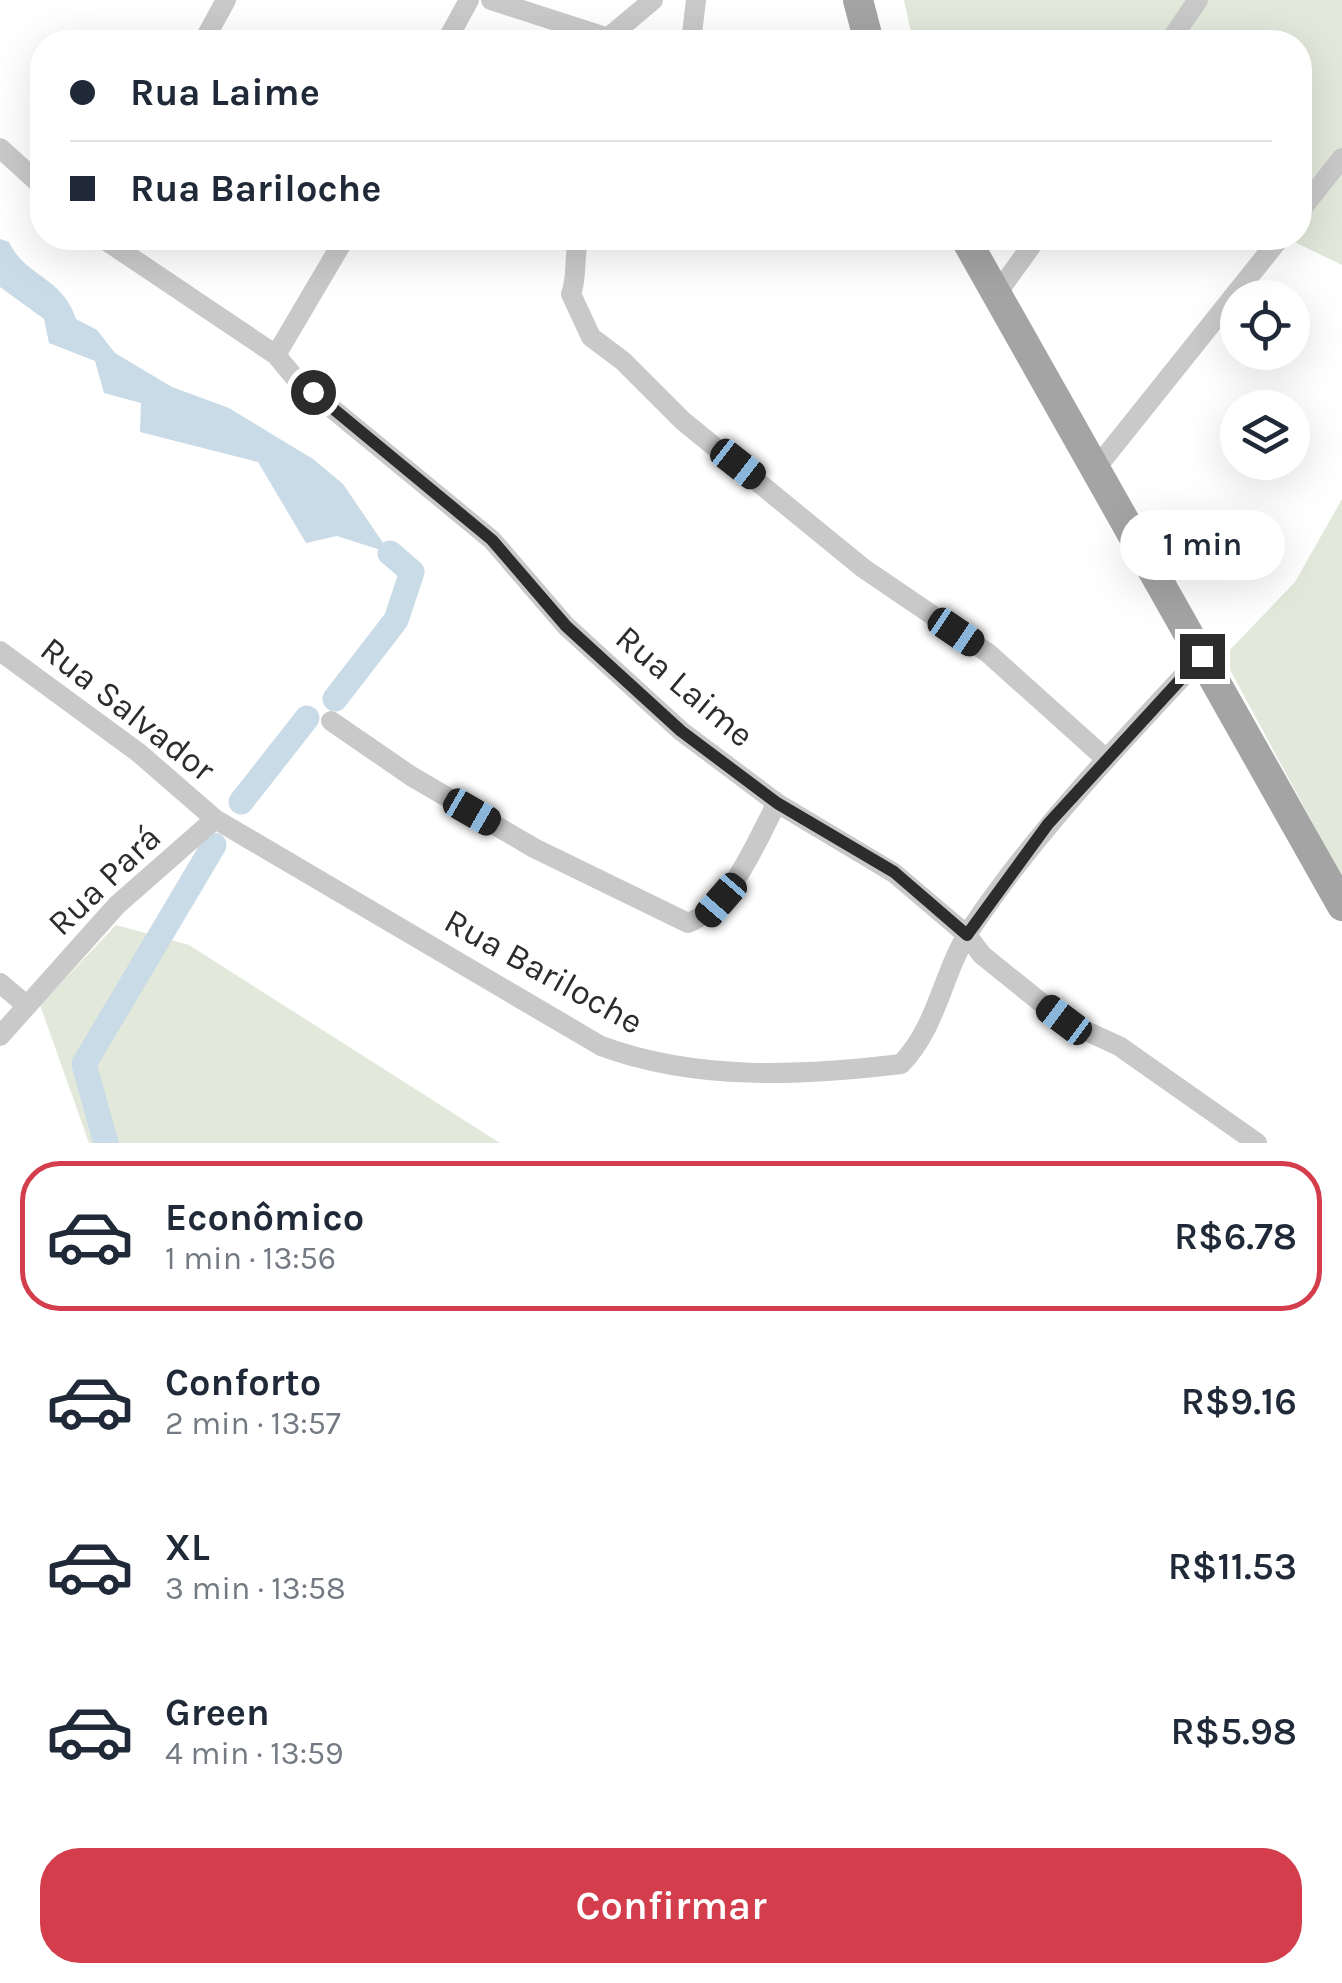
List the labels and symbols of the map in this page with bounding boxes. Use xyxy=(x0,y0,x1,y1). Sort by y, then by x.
route start xyxy=(291,370,336,415)
car xyxy=(705,434,771,494)
callout: 1 min xyxy=(1120,511,1284,581)
car xyxy=(923,603,989,661)
street label: Rua Laime xyxy=(608,617,762,756)
street label: Rua Salvador xyxy=(32,629,223,790)
route end xyxy=(1180,634,1225,679)
car xyxy=(439,784,505,840)
street label: Rua Pará xyxy=(39,817,169,944)
car xyxy=(690,868,752,932)
street label: Rua Bariloche xyxy=(437,900,650,1043)
car xyxy=(1031,990,1097,1050)

